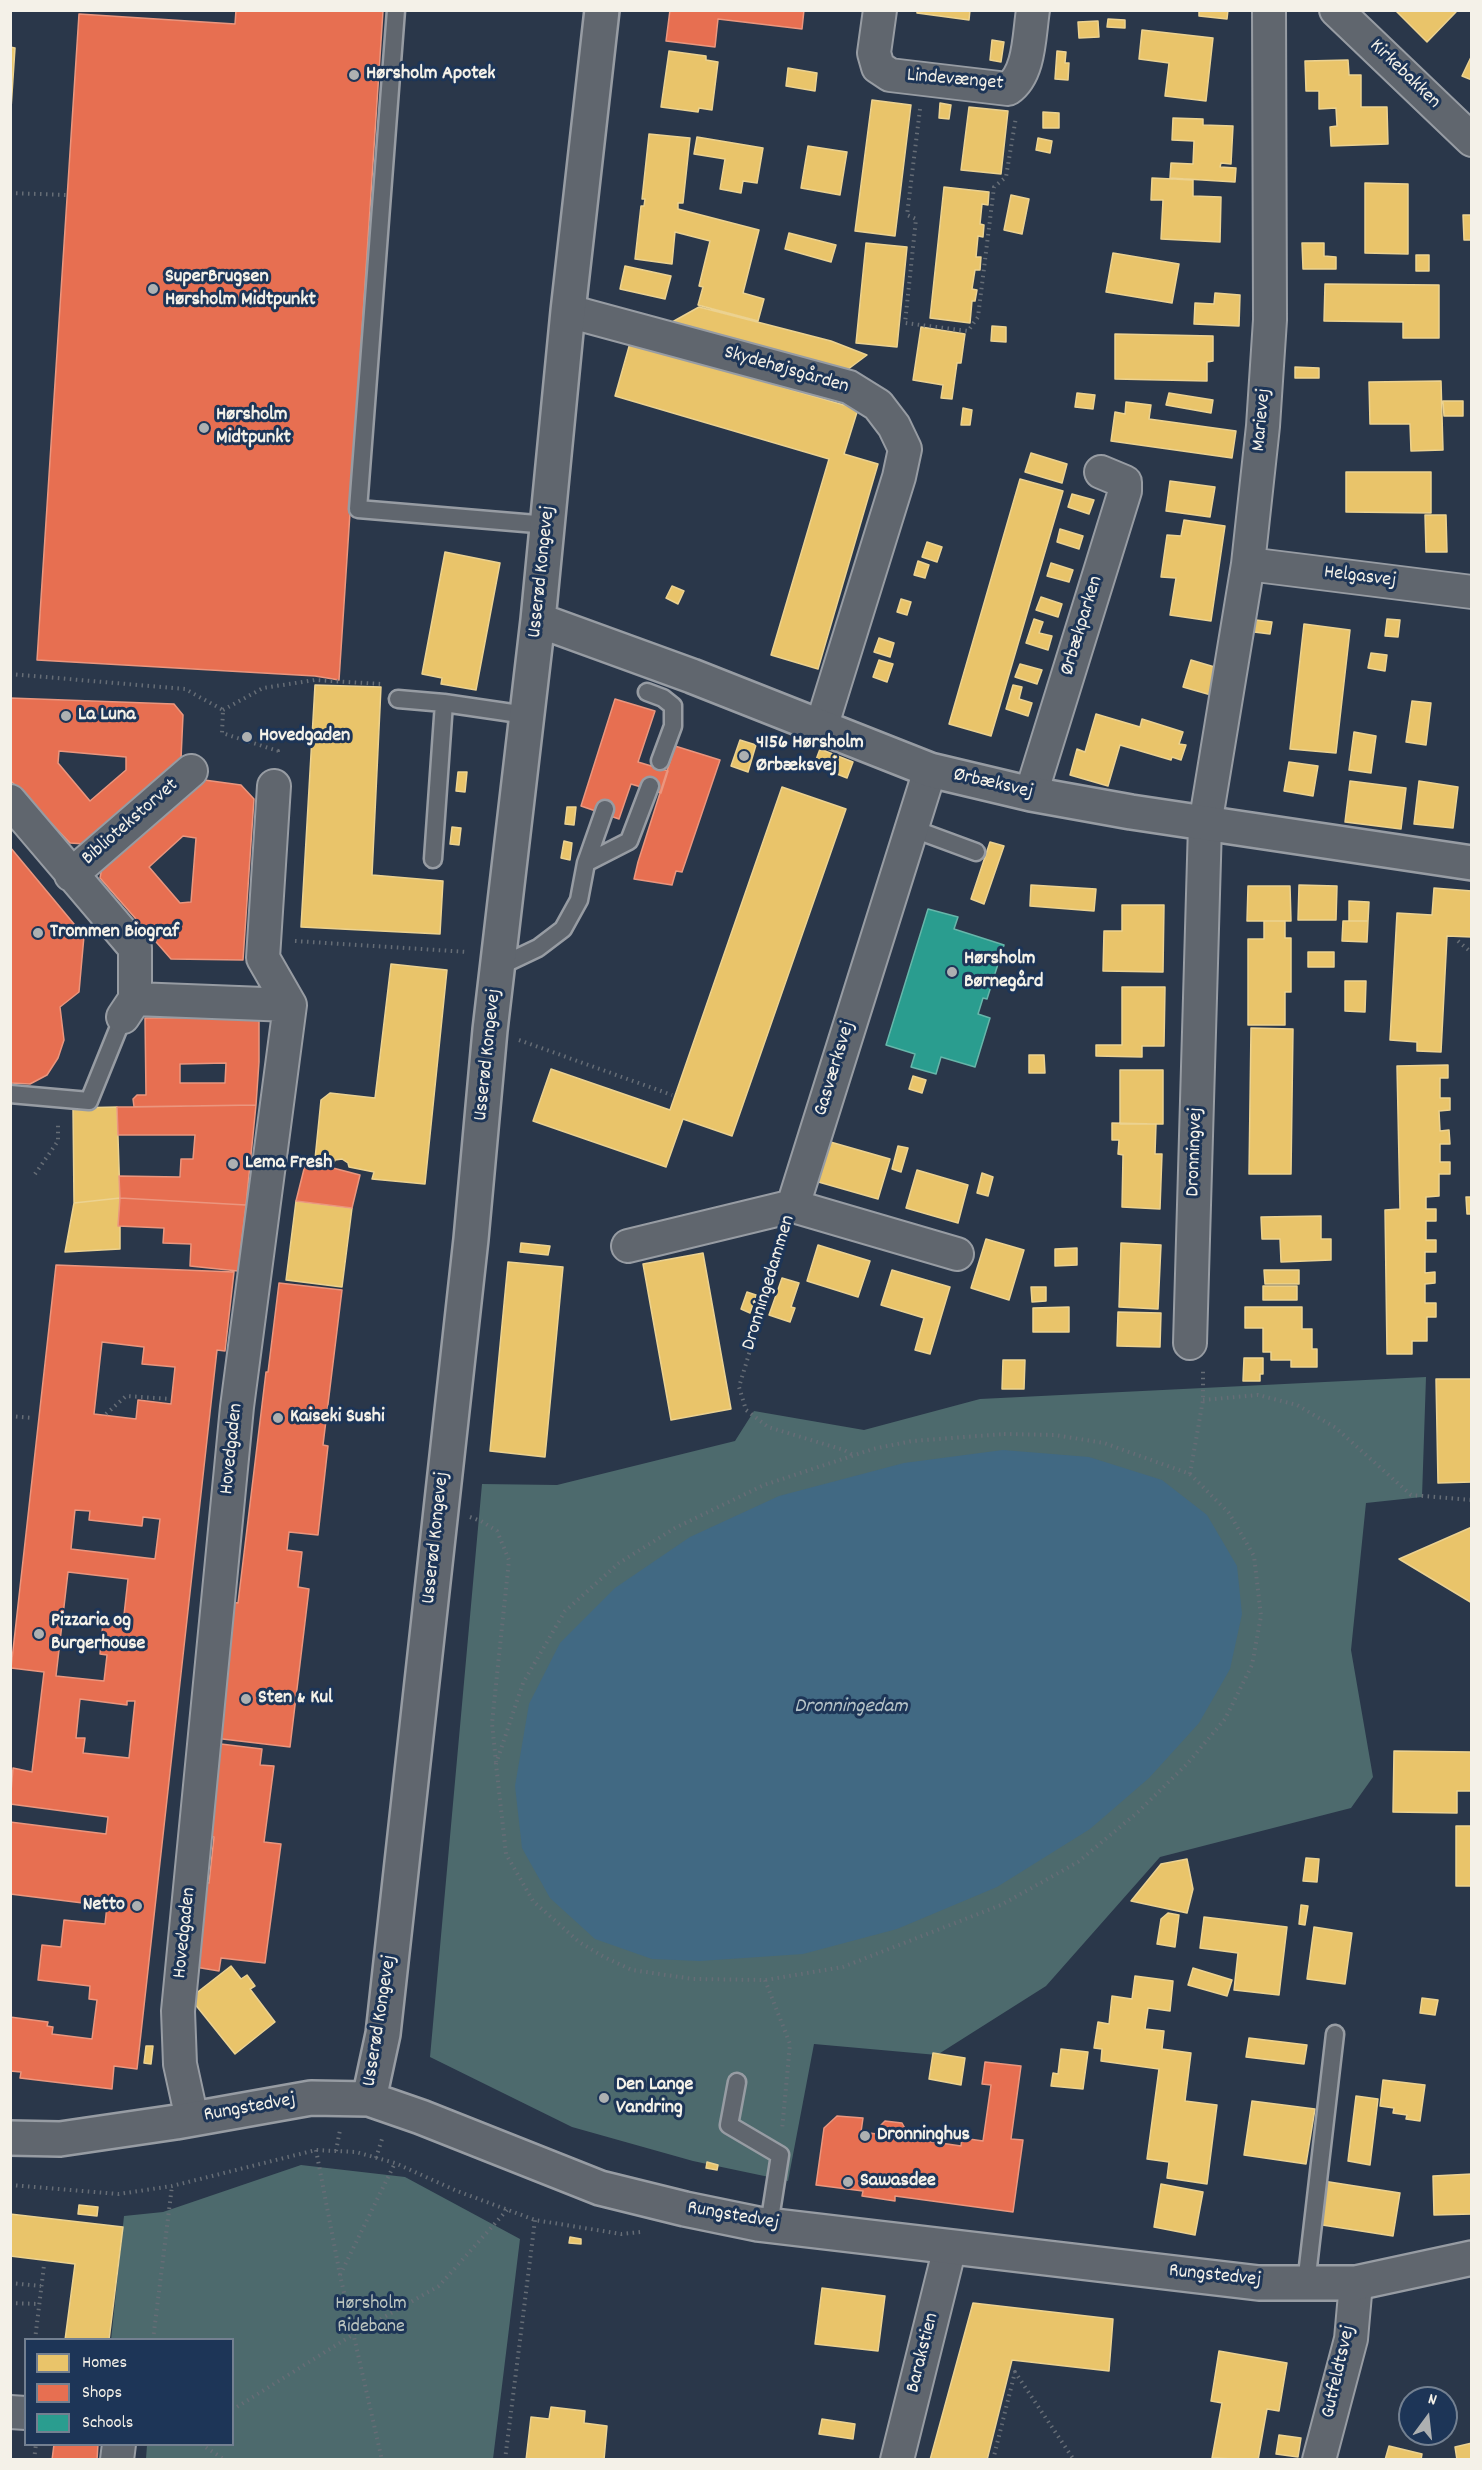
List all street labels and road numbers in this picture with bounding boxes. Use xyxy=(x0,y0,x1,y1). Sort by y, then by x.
street label: Kirkebakken xyxy=(1363,35,1445,115)
street label: Lindevænget xyxy=(906,65,1004,97)
street label: Skydehøjsgården xyxy=(721,342,851,400)
street label: Marievej xyxy=(1248,387,1278,453)
street label: Usserød Kongevej xyxy=(524,505,562,639)
street label: Helgasvej xyxy=(1322,562,1398,594)
street label: Ørbækparken xyxy=(1057,573,1109,679)
street label: Ørbæksvej xyxy=(951,764,1035,806)
street label: Bibliotekstorvet xyxy=(78,775,184,871)
street label: Usserød Kongevej xyxy=(470,988,508,1122)
street label: Gasværksvej xyxy=(810,1019,862,1119)
street label: Dronningvej xyxy=(1182,1107,1210,1197)
street label: Dronningedammen xyxy=(738,1213,802,1353)
street label: Hovedgaden xyxy=(216,1402,250,1496)
street label: Usserød Kongevej xyxy=(418,1471,456,1605)
street label: Hovedgaden xyxy=(169,1886,203,1980)
street label: Usserød Kongevej xyxy=(359,1954,403,2088)
street label: Rungstedvej xyxy=(202,2089,298,2129)
street label: Rungstedvej xyxy=(685,2197,781,2237)
street label: Rungstedvej xyxy=(1168,2260,1262,2294)
street label: Barakstien xyxy=(903,2311,945,2395)
street label: Gutfeldtsvej xyxy=(1318,2323,1362,2421)

